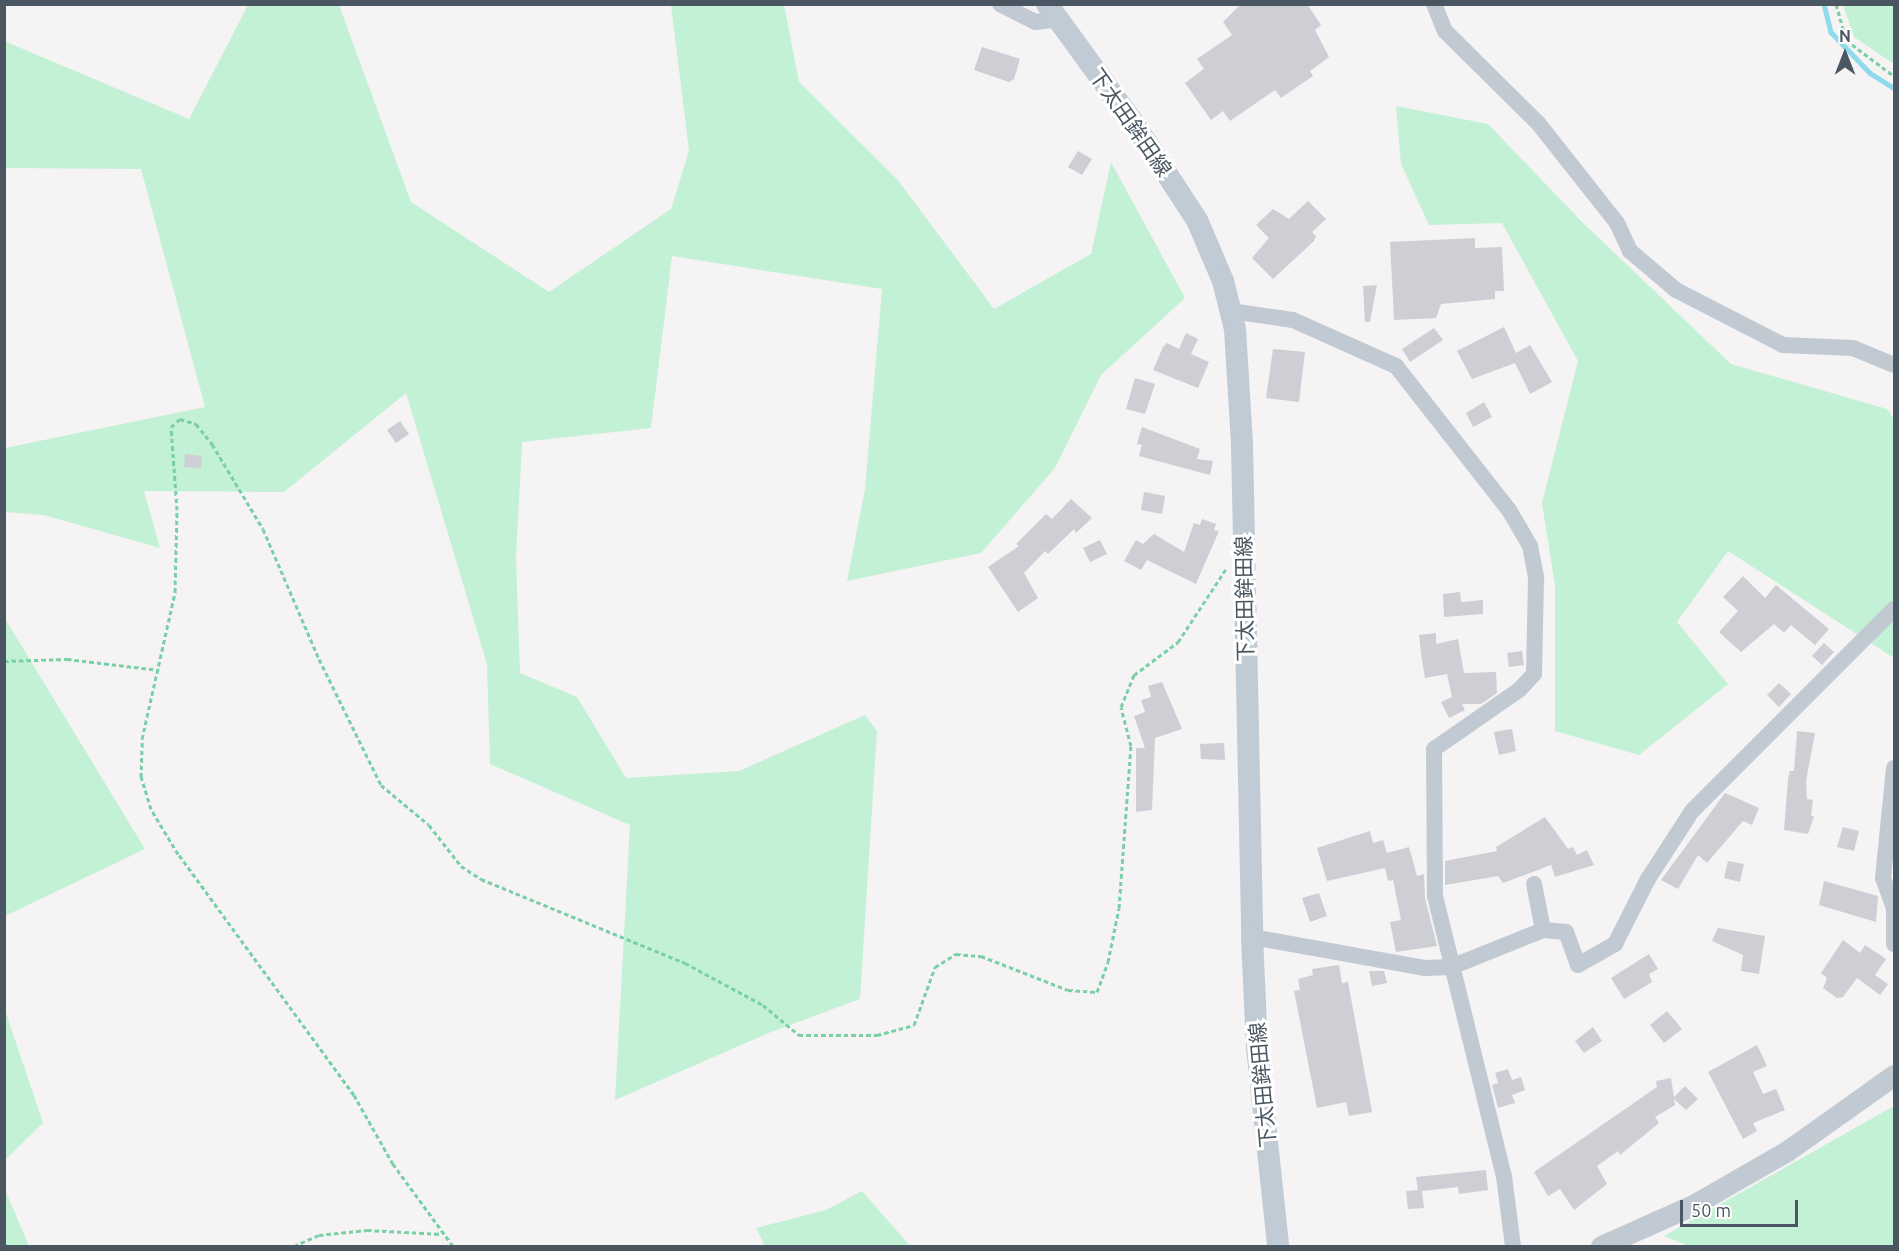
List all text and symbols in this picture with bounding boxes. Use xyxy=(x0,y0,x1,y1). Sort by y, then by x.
north arrow xyxy=(1815,24,1875,84)
text: N xyxy=(1839,27,1851,45)
street label: 下太田鉾田線 xyxy=(1085,63,1177,181)
street label: 下太田鉾田線 xyxy=(1230,536,1258,662)
street label: 下太田鉾田線 xyxy=(1244,1021,1280,1149)
scale bar xyxy=(1683,1188,1802,1226)
text: 50 m xyxy=(1691,1200,1731,1220)

